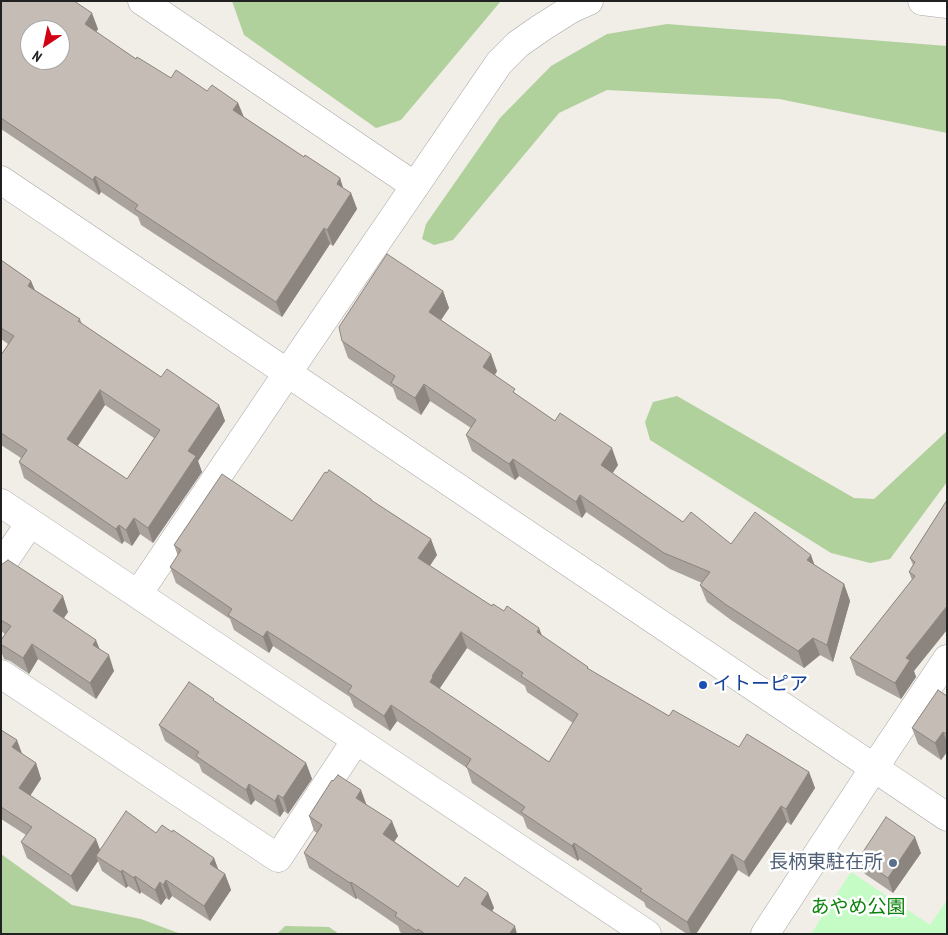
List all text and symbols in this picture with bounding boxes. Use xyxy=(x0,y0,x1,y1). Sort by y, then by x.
north arrow xyxy=(20,20,70,70)
text: N xyxy=(29,47,45,66)
place label: イトーピア xyxy=(713,674,808,696)
marker: イトーピア xyxy=(697,679,709,691)
place label: 長柄東駐在所 xyxy=(769,852,883,874)
marker: 長柄東駐在所 xyxy=(887,857,899,869)
park label: あやめ公園 xyxy=(811,897,905,919)

